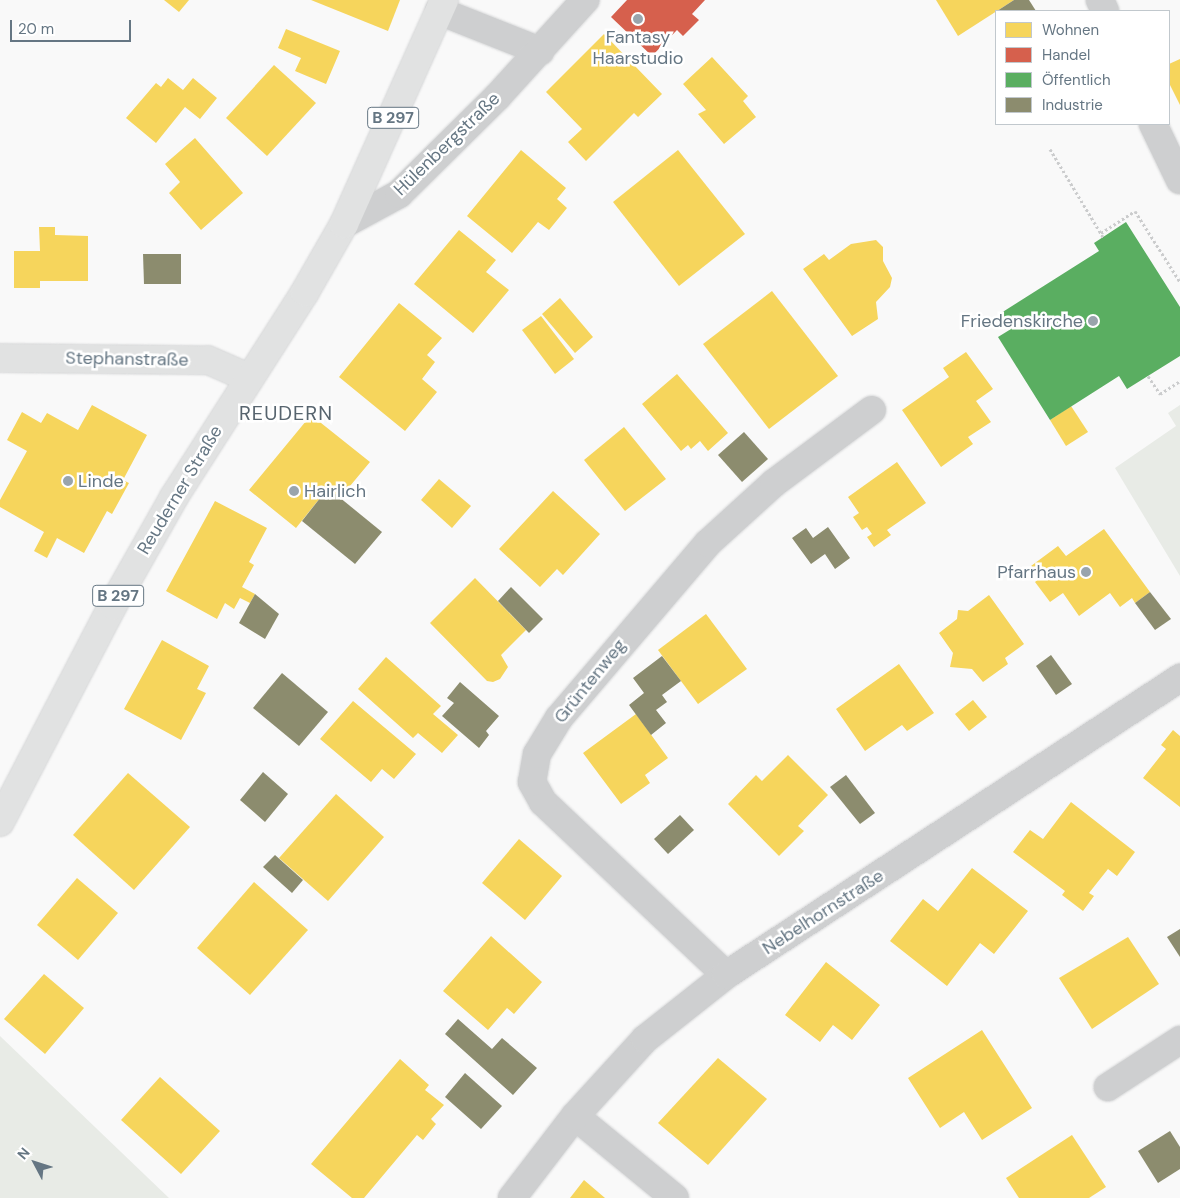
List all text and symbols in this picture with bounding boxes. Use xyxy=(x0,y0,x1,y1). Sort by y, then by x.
scale bar xyxy=(12,10,134,42)
legend xyxy=(995,10,1170,125)
marker: Fantasy Haarstudio xyxy=(632,13,644,25)
text: 20 m xyxy=(18,19,54,39)
text: Wohnen xyxy=(1042,20,1099,40)
place label: Fantasy Haarstudio xyxy=(593,27,683,70)
text: Handel xyxy=(1042,45,1090,65)
text: Öffentlich xyxy=(1042,70,1111,90)
street label: Hülenbergstraße xyxy=(389,88,505,200)
text: Industrie xyxy=(1042,95,1103,115)
road number: B 297 xyxy=(367,105,419,132)
place label: Friedenskirche xyxy=(961,310,1083,332)
marker: Friedenskirche xyxy=(1087,315,1099,327)
street label: Stephanstraße xyxy=(65,347,189,371)
district label: REUDERN xyxy=(238,401,334,425)
street label: Reuderner Straße xyxy=(133,422,227,558)
place label: Linde xyxy=(78,470,124,492)
marker: Linde xyxy=(62,475,74,487)
place label: Hairlich xyxy=(304,480,366,502)
marker: Hairlich xyxy=(288,485,300,497)
place label: Pfarrhaus xyxy=(997,561,1076,583)
marker: Pfarrhaus xyxy=(1080,566,1092,578)
road number: B 297 xyxy=(92,582,144,610)
street label: Grüntenweg xyxy=(550,635,630,727)
street label: Nebelhornstraße xyxy=(758,865,888,959)
north arrow xyxy=(10,1138,60,1188)
text: N xyxy=(13,1144,34,1163)

